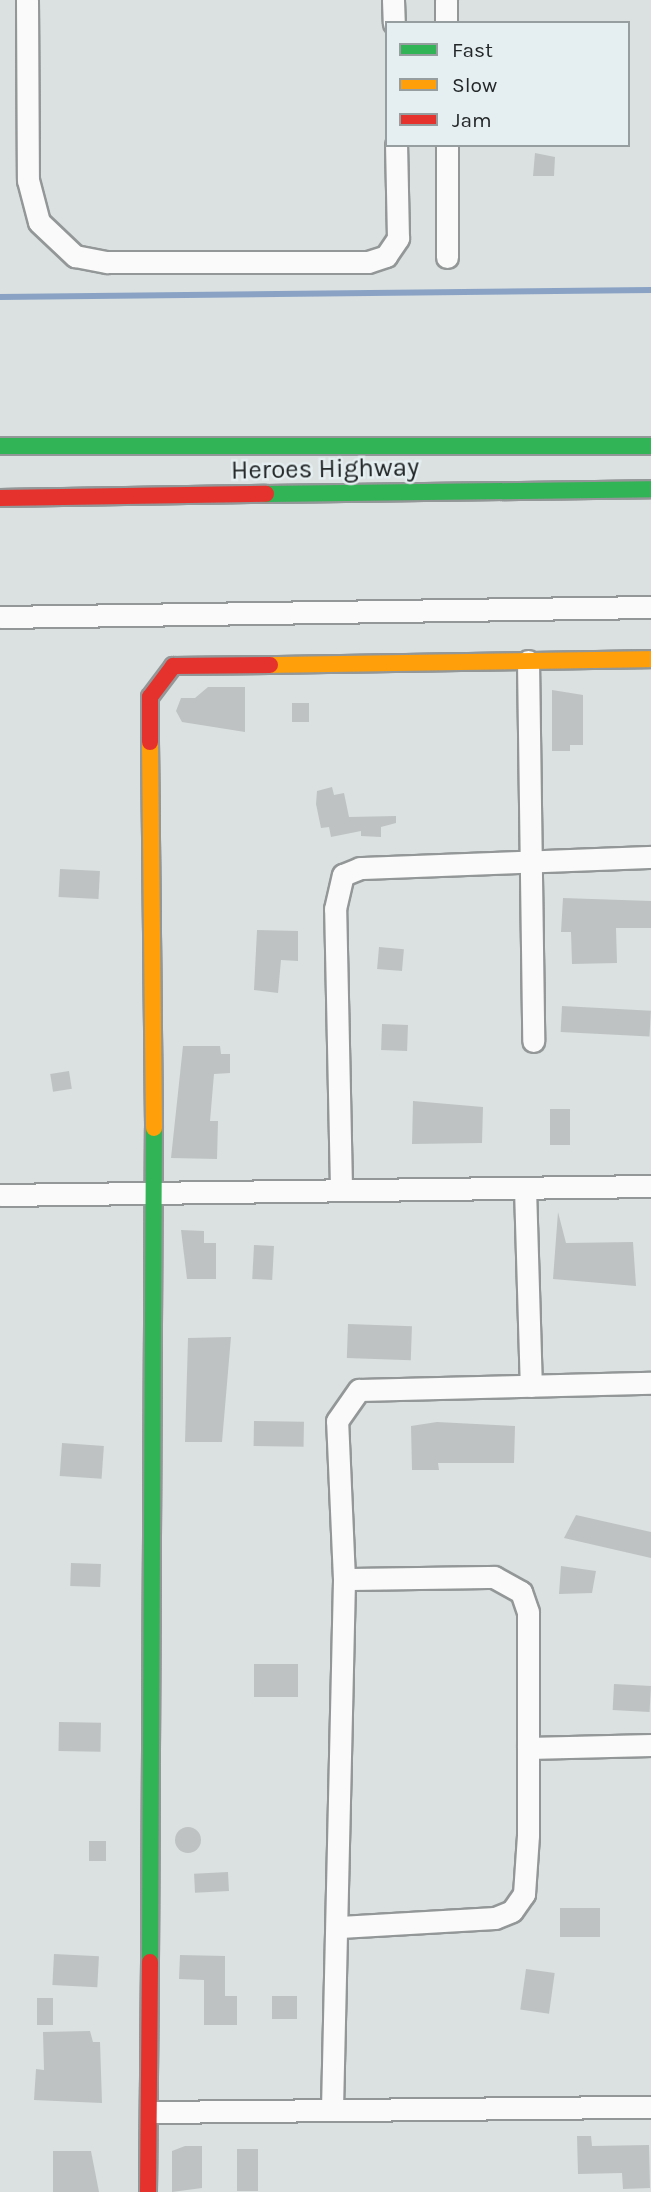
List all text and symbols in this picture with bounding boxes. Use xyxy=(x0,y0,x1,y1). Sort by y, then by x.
legend xyxy=(385,21,630,147)
text: Fast xyxy=(452,38,493,62)
text: Slow xyxy=(452,73,497,97)
text: Jam xyxy=(452,108,492,132)
street label: Heroes Highway xyxy=(231,452,419,486)

